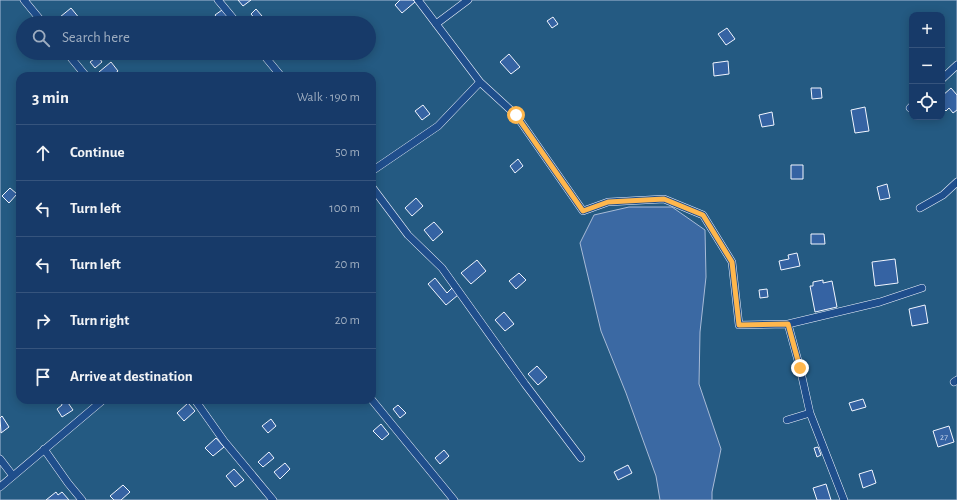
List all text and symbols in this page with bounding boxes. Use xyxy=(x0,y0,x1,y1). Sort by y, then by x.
map controls xyxy=(909,12,945,120)
button: + xyxy=(909,12,945,48)
search box xyxy=(16,16,376,60)
icon: search xyxy=(30,27,52,49)
text: Search here xyxy=(62,30,130,45)
button: − xyxy=(909,48,945,84)
button: locate xyxy=(909,84,945,120)
text: 3 min xyxy=(32,89,69,106)
text: Walk · 190 m xyxy=(297,91,360,104)
route start xyxy=(507,106,525,124)
icon: ahead xyxy=(32,142,54,164)
text: Continue xyxy=(70,145,125,160)
text: 50 m xyxy=(335,146,360,159)
icon: left xyxy=(32,198,54,220)
text: Turn left xyxy=(70,201,121,216)
text: 100 m xyxy=(329,202,360,215)
icon: left xyxy=(32,254,54,276)
text: Turn left xyxy=(70,257,121,272)
text: 20 m xyxy=(335,258,360,271)
icon: right xyxy=(32,310,54,332)
text: Turn right xyxy=(70,313,129,328)
text: 20 m xyxy=(335,314,360,327)
route end xyxy=(791,359,809,377)
icon: arrive xyxy=(32,366,54,388)
text: Arrive at destination xyxy=(70,369,193,384)
house number: 27 xyxy=(940,433,948,442)

